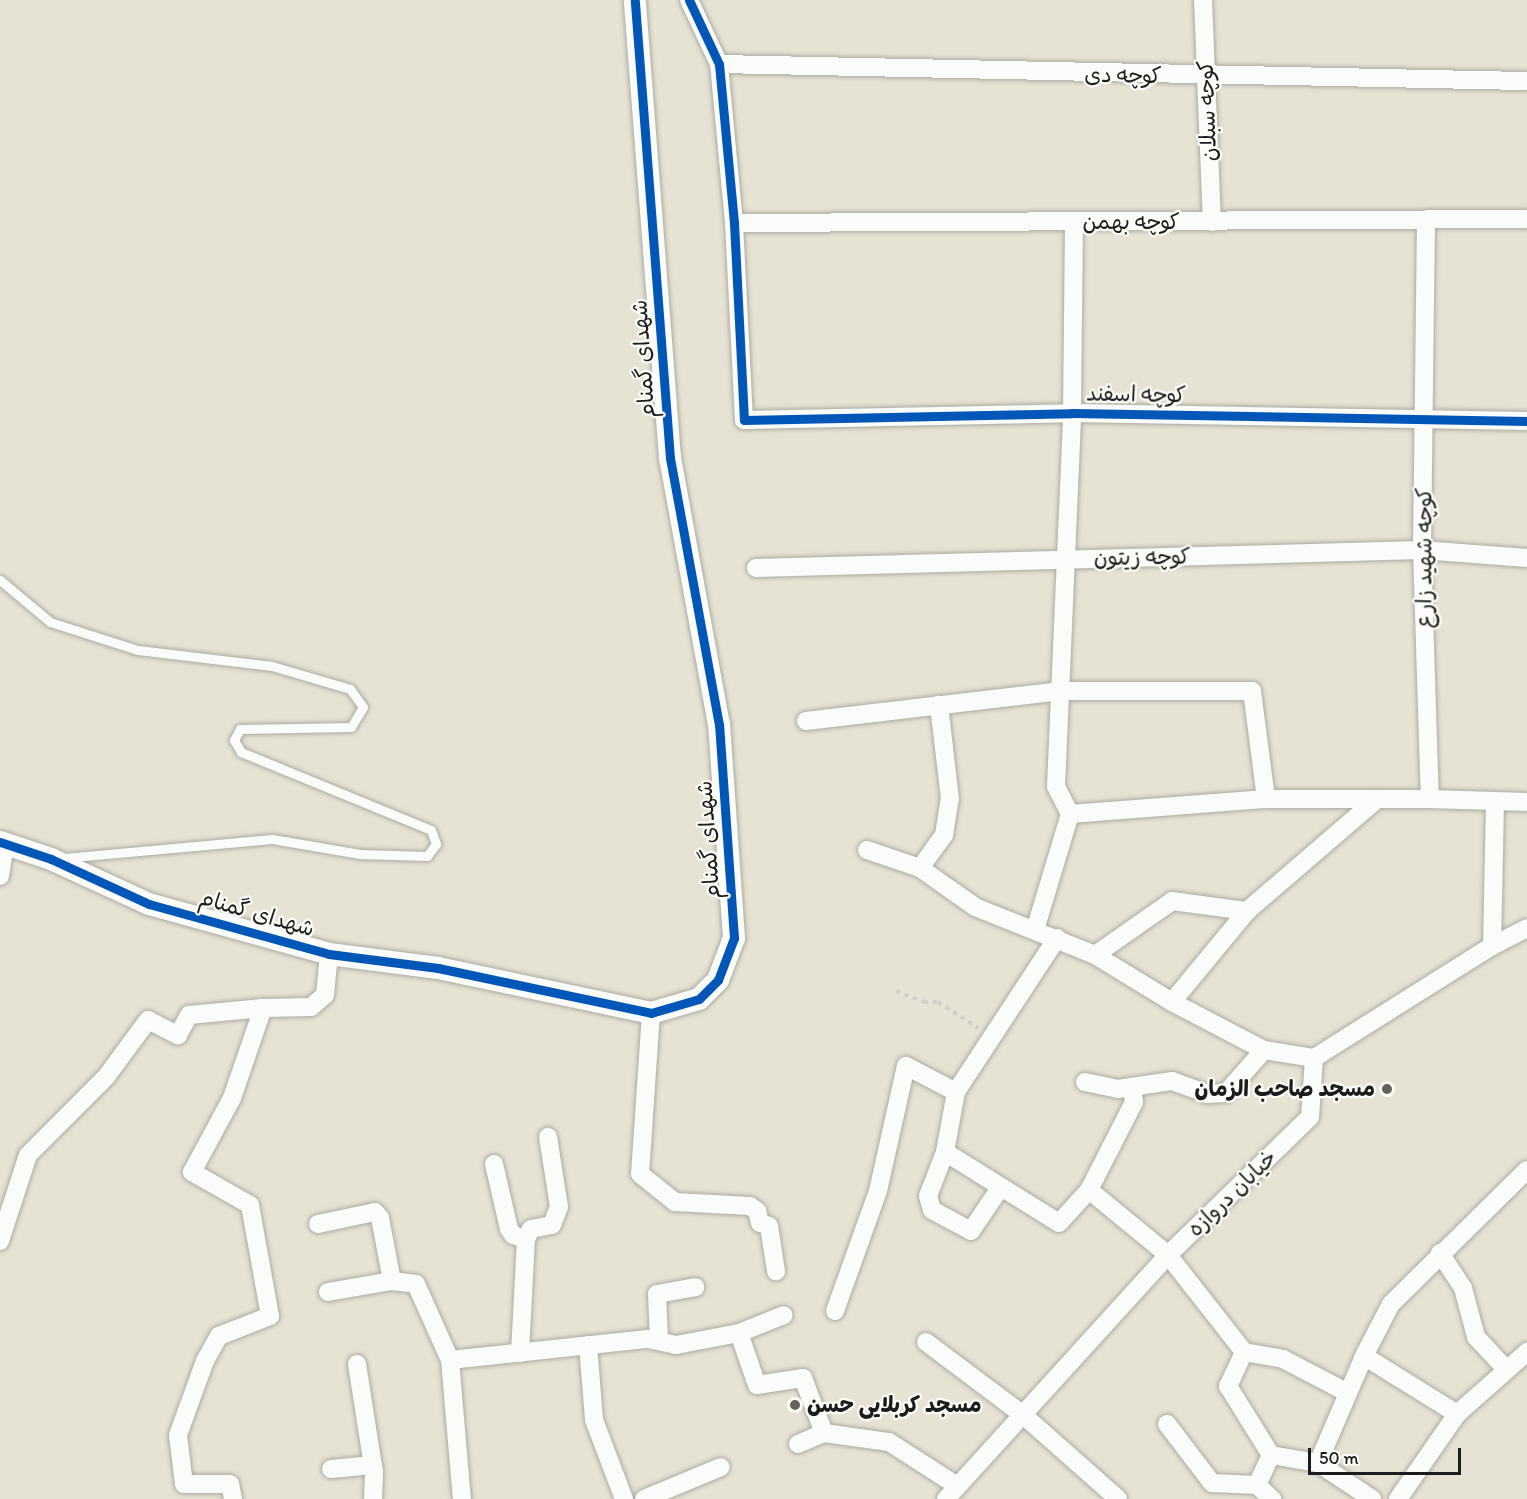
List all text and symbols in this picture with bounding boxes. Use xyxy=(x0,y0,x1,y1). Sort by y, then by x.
street label: کوچه سبلان xyxy=(1192,60,1222,162)
street label: کوچه دی xyxy=(1084,61,1162,89)
street label: کوچه بهمن xyxy=(1082,209,1180,235)
street label: شهدای گمنام xyxy=(626,299,660,419)
street label: کوچه اسفند xyxy=(1086,380,1186,408)
street label: کوچه شهید زارع xyxy=(1411,488,1437,628)
street label: کوچه زیتون xyxy=(1093,543,1191,571)
street label: شهدای گمنام xyxy=(691,780,725,900)
street label: شهدای گمنام xyxy=(196,884,318,942)
place label: مسجد صاحب الزمان xyxy=(1195,1076,1375,1102)
marker: مسجد صاحب الزمان xyxy=(1380,1082,1394,1096)
street label: خیابان دروازه xyxy=(1182,1144,1282,1242)
place label: مسجد کربلایی حسن xyxy=(807,1392,981,1418)
marker: مسجد کربلایی حسن xyxy=(788,1398,802,1412)
scale bar xyxy=(1311,1436,1464,1474)
text: 50 m xyxy=(1319,1447,1359,1469)

